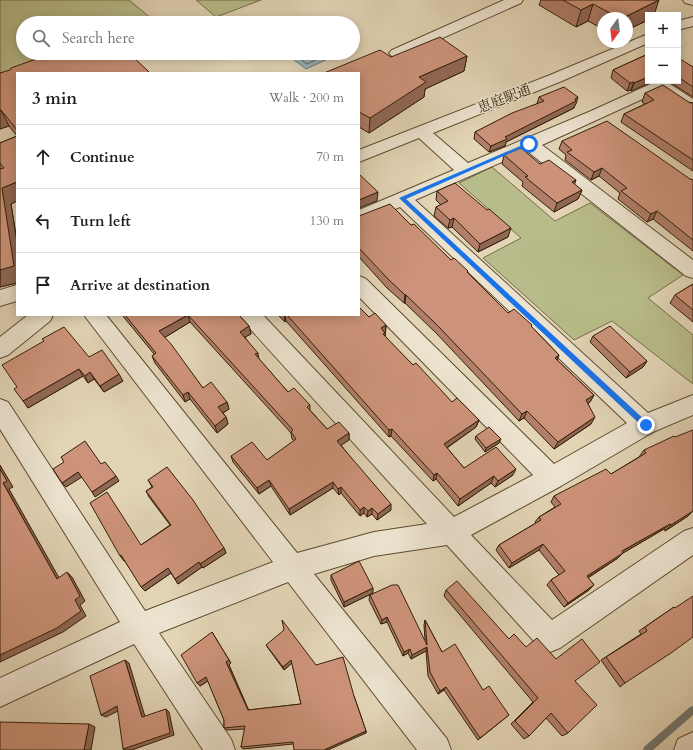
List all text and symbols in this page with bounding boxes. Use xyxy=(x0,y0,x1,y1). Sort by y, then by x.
north arrow xyxy=(597,12,633,48)
map controls xyxy=(645,12,681,84)
button: + xyxy=(645,12,681,48)
search box xyxy=(16,16,360,60)
icon: search xyxy=(30,27,52,49)
text: Search here xyxy=(62,28,135,48)
button: − xyxy=(645,48,681,84)
street label: 恵庭駅通 xyxy=(475,80,534,117)
text: 3 min xyxy=(32,87,77,110)
text: Walk · 200 m xyxy=(269,89,344,107)
route start xyxy=(520,135,538,153)
icon: ahead xyxy=(32,146,54,168)
text: Continue xyxy=(70,147,135,167)
text: 70 m xyxy=(316,148,344,166)
icon: left xyxy=(32,210,54,232)
text: Turn left xyxy=(70,211,131,231)
text: 130 m xyxy=(310,212,344,230)
icon: arrive xyxy=(32,274,54,296)
text: Arrive at destination xyxy=(70,275,210,295)
route end xyxy=(637,416,655,434)

